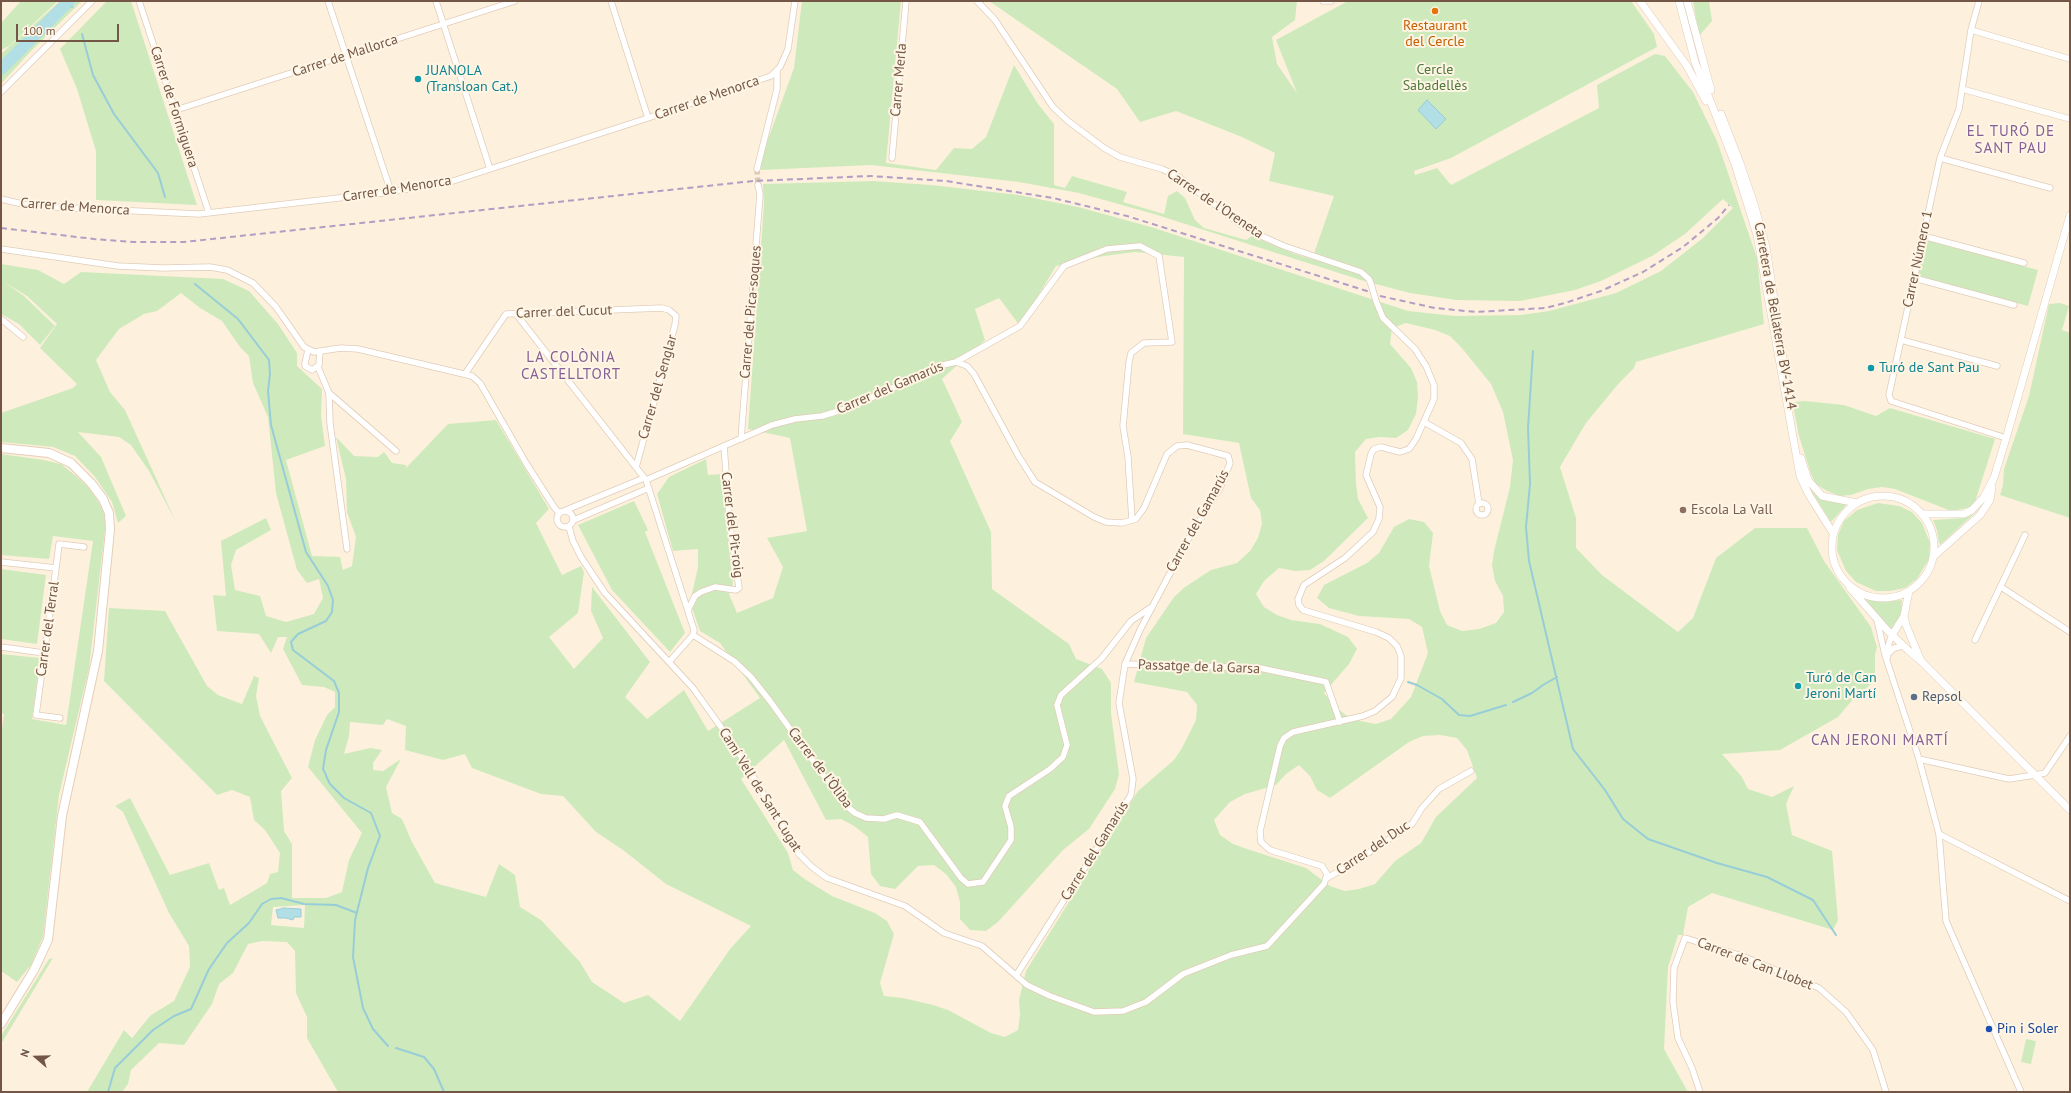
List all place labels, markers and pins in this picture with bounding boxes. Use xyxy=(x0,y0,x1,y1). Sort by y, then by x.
marker: Restaurant del Cercle xyxy=(1430,6,1440,16)
place label: Restaurant del Cercle xyxy=(1403,18,1467,50)
place label: JUANOLA (Transloan Cat.) xyxy=(426,63,518,96)
marker: JUANOLA (Transloan Cat.) xyxy=(413,74,423,84)
place label: Turó de Sant Pau xyxy=(1879,360,1980,376)
marker: Turó de Sant Pau xyxy=(1866,363,1876,373)
place label: Escola La Vall xyxy=(1691,502,1773,518)
marker: Escola La Vall xyxy=(1678,505,1688,515)
place label: Turó de Can Jeroni Martí xyxy=(1806,670,1877,702)
marker: Turó de Can Jeroni Martí xyxy=(1793,681,1803,691)
place label: Repsol xyxy=(1922,689,1962,705)
marker: Repsol xyxy=(1909,692,1919,702)
place label: Pin i Soler xyxy=(1997,1021,2058,1037)
marker: Pin i Soler xyxy=(1984,1024,1994,1034)

